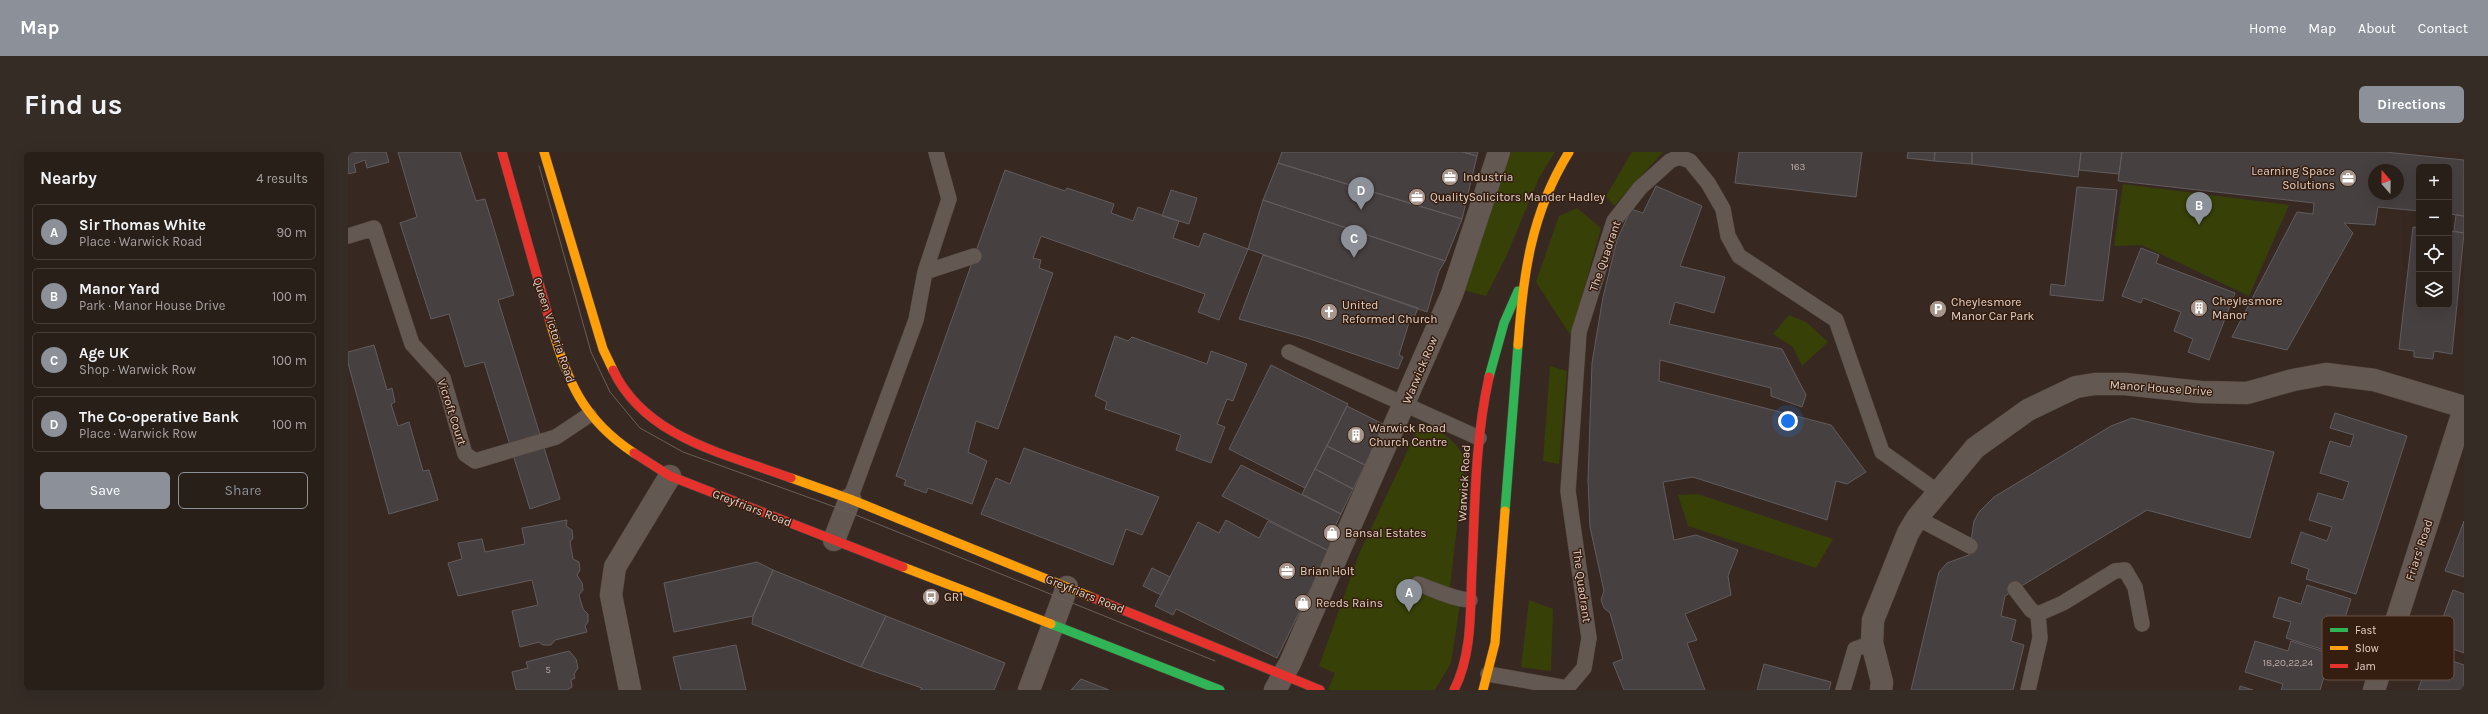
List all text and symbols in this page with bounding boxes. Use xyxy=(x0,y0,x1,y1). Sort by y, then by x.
text: Map xyxy=(20,17,59,39)
text: Home xyxy=(2249,20,2286,37)
text: Map xyxy=(2308,20,2336,37)
text: About xyxy=(2358,20,2396,37)
text: Contact xyxy=(2418,20,2468,37)
button: Directions xyxy=(2359,86,2464,123)
text: Find us xyxy=(24,88,123,121)
house number: 163 xyxy=(1791,161,1806,173)
place label: Learning Space Solutions xyxy=(2251,164,2335,192)
north arrow xyxy=(2368,164,2404,200)
map controls xyxy=(2416,164,2452,308)
button: + xyxy=(2416,164,2452,200)
office icon: Industria xyxy=(1440,167,1460,187)
text: Nearby xyxy=(40,168,97,188)
office icon: Learning Space Solutions xyxy=(2338,168,2358,188)
place label: Industria xyxy=(1463,170,1513,184)
text: 4 results xyxy=(256,171,308,186)
pin: D xyxy=(1348,177,1374,210)
office icon: QualitySolicitors Mander Hadley xyxy=(1407,187,1427,207)
place label: QualitySolicitors Mander Hadley xyxy=(1430,190,1606,204)
pin: B xyxy=(2186,192,2212,225)
button: − xyxy=(2416,200,2452,236)
text: Sir Thomas White xyxy=(79,216,206,234)
street label: The Quadrant xyxy=(1586,218,1624,293)
text: A xyxy=(50,225,58,240)
text: 90 m xyxy=(276,225,307,240)
pin: C xyxy=(1341,225,1367,258)
text: Place · Warwick Road xyxy=(79,234,202,249)
button: locate xyxy=(2416,236,2452,272)
button: layers xyxy=(2416,272,2452,308)
street label: Queen Victoria Road xyxy=(530,275,578,385)
text: Manor Yard xyxy=(79,280,160,298)
text: B xyxy=(50,289,58,304)
text: 100 m xyxy=(272,289,307,304)
place label: Cheylesmore Manor xyxy=(2212,294,2282,322)
place label: Cheylesmore Manor Car Park xyxy=(1951,295,2034,323)
text: Park · Manor House Drive xyxy=(79,298,225,313)
place label: United Reformed Church xyxy=(1342,298,1438,326)
building icon: Cheylesmore Manor xyxy=(2189,298,2209,318)
parking icon: Cheylesmore Manor Car Park xyxy=(1928,299,1948,319)
church icon: United Reformed Church xyxy=(1319,302,1339,322)
street label: Warwick Row xyxy=(1399,334,1441,406)
text: Age UK xyxy=(79,344,129,362)
text: C xyxy=(50,353,58,368)
text: 100 m xyxy=(272,353,307,368)
text: Shop · Warwick Row xyxy=(79,362,196,377)
street label: Vicroft Court xyxy=(435,377,469,447)
street label: Manor House Drive xyxy=(2109,377,2213,399)
text: The Co-operative Bank xyxy=(79,408,239,426)
your location xyxy=(1778,411,1798,431)
text: D xyxy=(50,417,58,432)
text: 100 m xyxy=(272,417,307,432)
place label: Warwick Road Church Centre xyxy=(1369,421,1447,449)
building icon: Warwick Road Church Centre xyxy=(1346,425,1366,445)
text: Place · Warwick Row xyxy=(79,426,197,441)
street label: Warwick Road xyxy=(1455,444,1473,522)
button: Save xyxy=(40,472,170,509)
button: Share xyxy=(178,472,308,509)
street label: Greyfriars Road xyxy=(710,486,794,530)
street label: Friars' Road xyxy=(2403,518,2435,582)
shop icon: Bansal Estates xyxy=(1322,523,1342,543)
place label: Bansal Estates xyxy=(1345,526,1427,540)
street label: The Quadrant xyxy=(1570,549,1594,624)
office icon: Brian Holt xyxy=(1277,561,1297,581)
place label: Brian Holt xyxy=(1300,564,1355,578)
street label: Greyfriars Road xyxy=(1044,572,1126,616)
pin: A xyxy=(1396,579,1422,612)
bus stop icon: GR1 xyxy=(921,587,941,607)
place label: GR1 xyxy=(944,590,963,604)
shop icon: Reeds Rains xyxy=(1293,593,1313,613)
place label: Reeds Rains xyxy=(1316,596,1383,610)
legend xyxy=(2322,616,2454,680)
text: Fast xyxy=(2355,624,2376,637)
text: Slow xyxy=(2355,642,2379,655)
house number: 18,20,22,24 xyxy=(2263,657,2314,669)
text: Jam xyxy=(2355,660,2376,673)
house number: 5 xyxy=(545,664,551,676)

